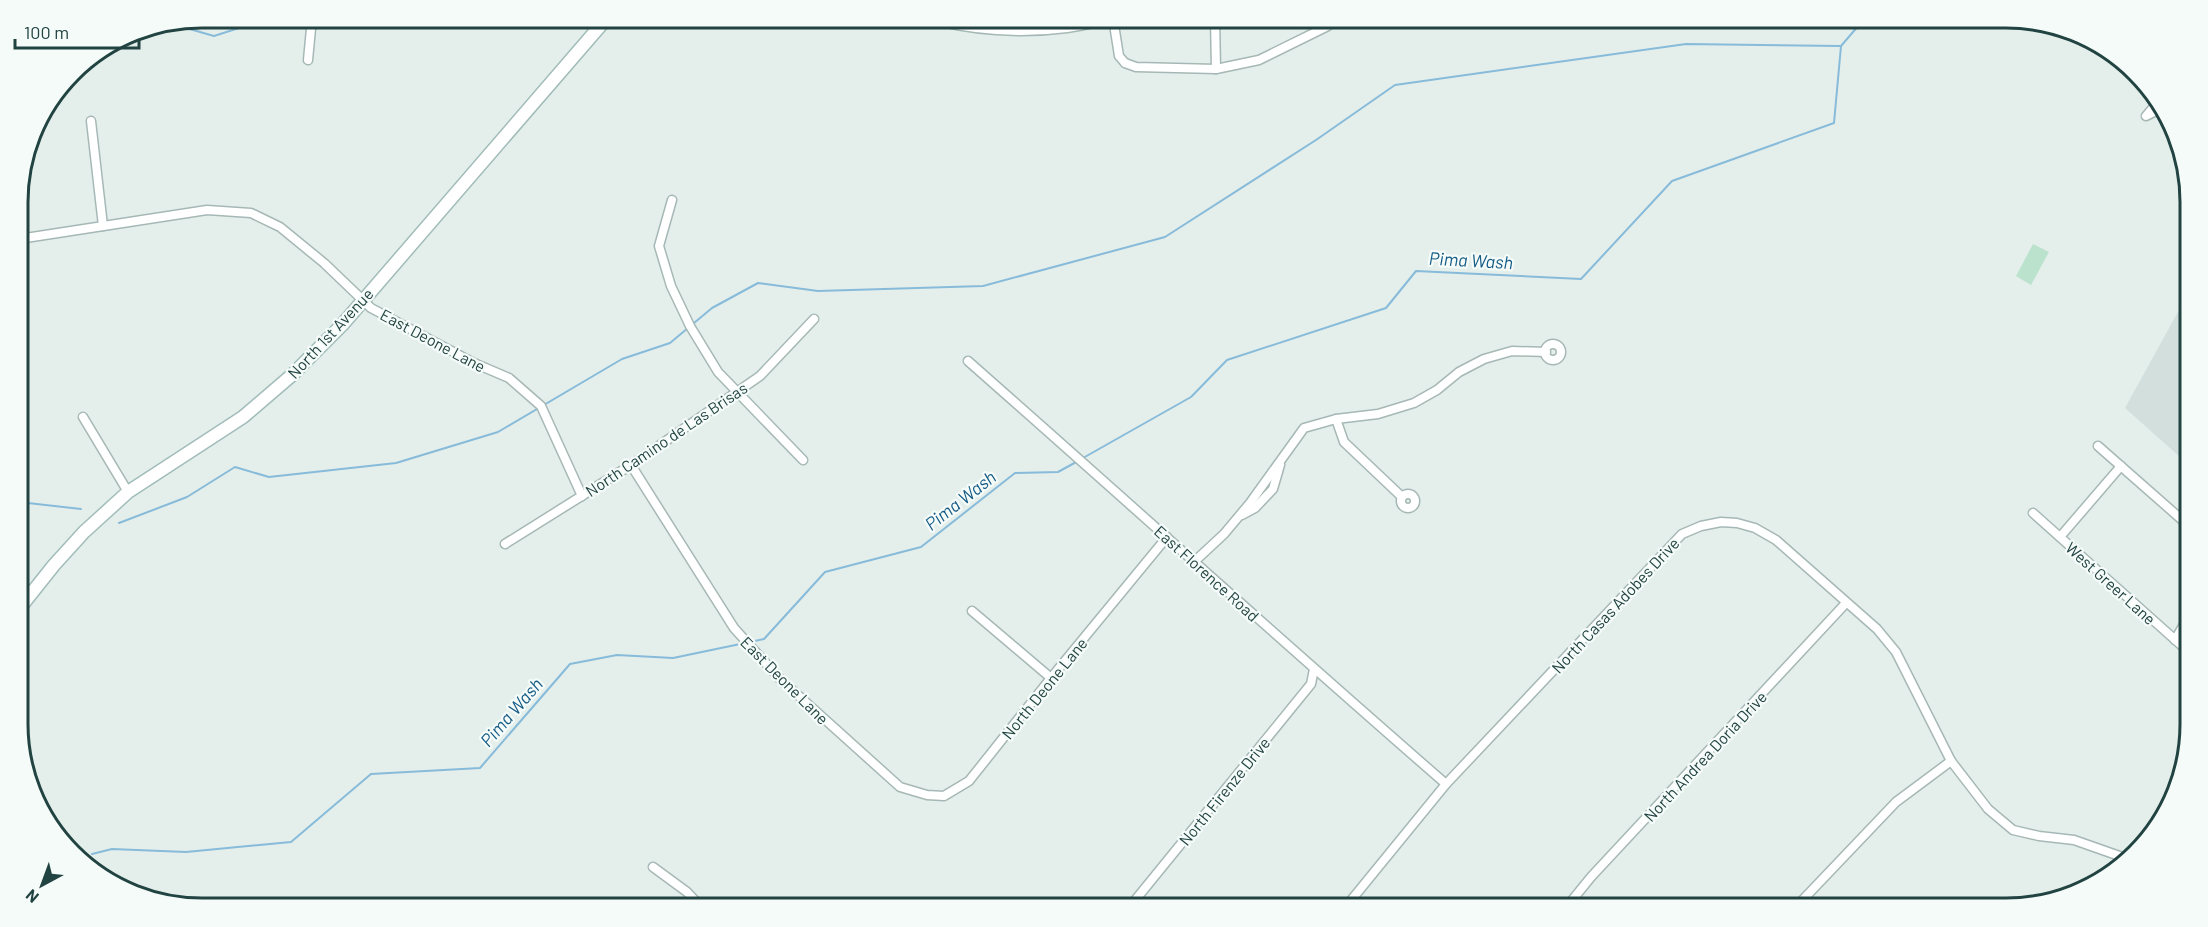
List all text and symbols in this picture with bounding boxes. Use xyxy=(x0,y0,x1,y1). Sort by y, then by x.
scale bar xyxy=(15,12,140,50)
text: 100 m xyxy=(24,21,69,43)
water label: Pima Wash xyxy=(1428,247,1514,273)
street label: North 1st Avenue xyxy=(283,284,377,382)
street label: East Deone Lane xyxy=(377,304,489,376)
street label: North Camino de Las Brisas xyxy=(582,378,750,500)
water label: Pima Wash xyxy=(920,465,1000,535)
street label: East Florence Road xyxy=(1151,521,1263,625)
street label: North Casas Adobes Drive xyxy=(1547,533,1683,677)
street label: West Greer Lane xyxy=(2062,538,2160,628)
street label: East Deone Lane xyxy=(737,632,833,728)
street label: North Deone Lane xyxy=(997,633,1091,743)
water label: Pima Wash xyxy=(475,673,547,751)
street label: North Andrea Doria Drive xyxy=(1640,687,1770,825)
street label: North Firenze Drive xyxy=(1175,733,1273,849)
north arrow xyxy=(12,855,72,915)
text: N xyxy=(22,886,42,907)

